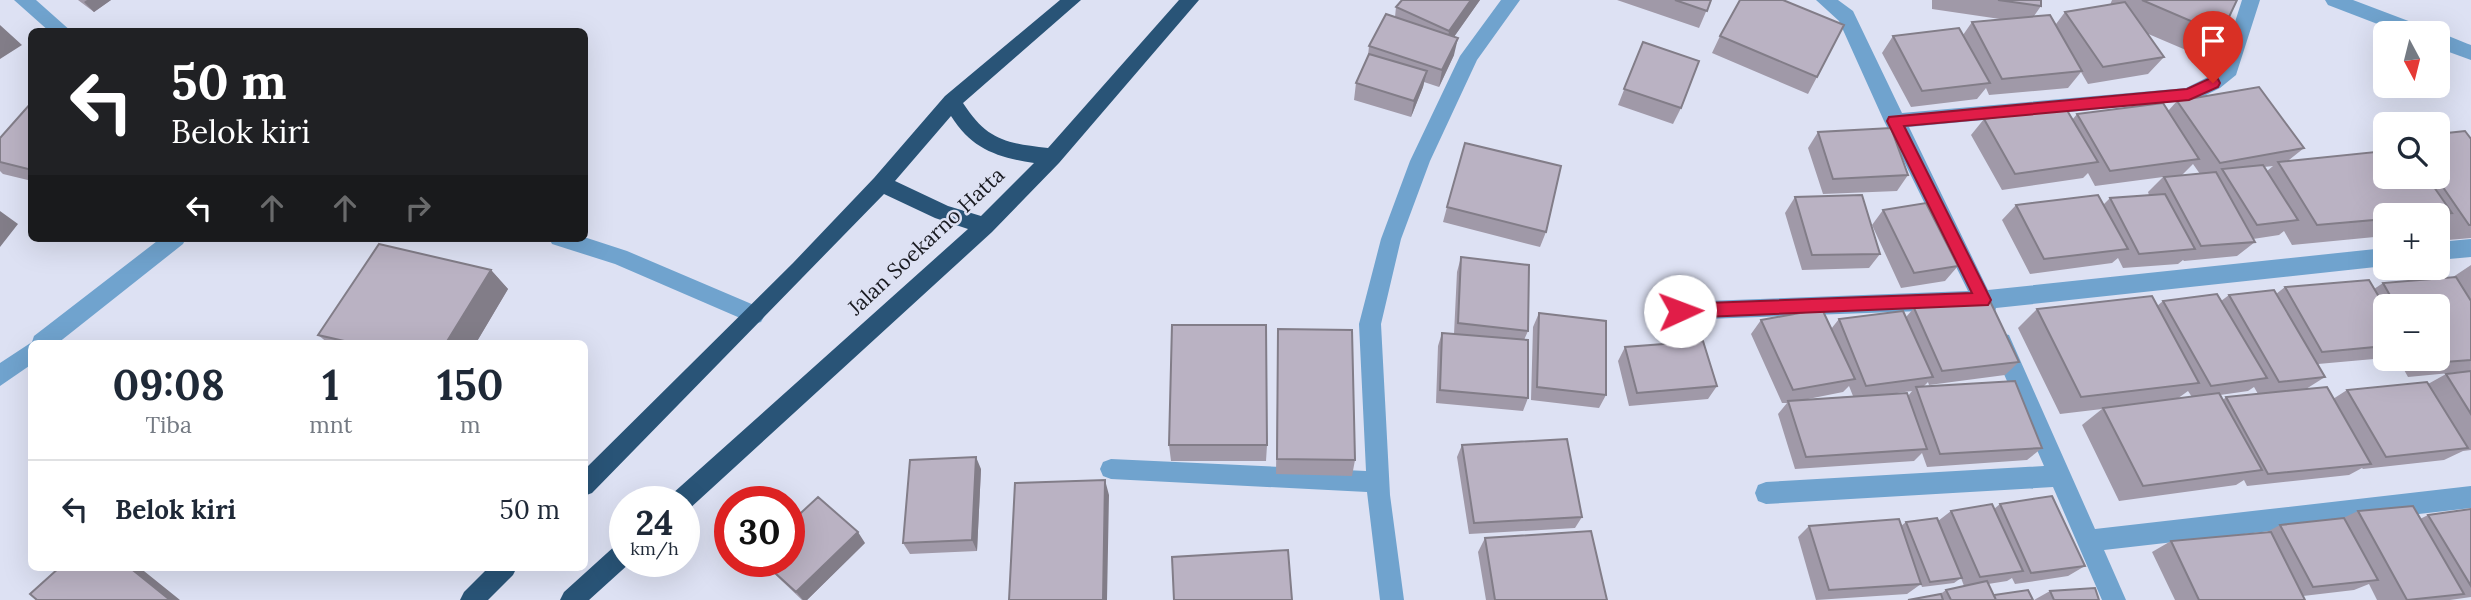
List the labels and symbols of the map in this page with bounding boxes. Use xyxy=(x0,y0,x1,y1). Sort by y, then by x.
pin xyxy=(2183,11,2243,83)
north arrow xyxy=(2373,21,2450,98)
street label: Jalan Soekarno Hatta xyxy=(841,161,1010,321)
position arrow xyxy=(1643,274,1717,348)
speed limit sign: 30 xyxy=(714,486,805,577)

